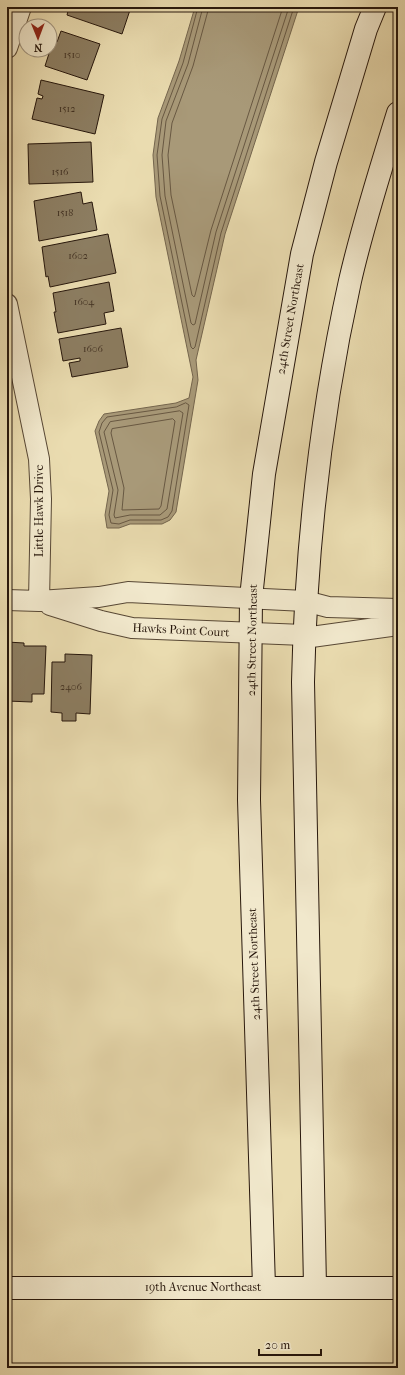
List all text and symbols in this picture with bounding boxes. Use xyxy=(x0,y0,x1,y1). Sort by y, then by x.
north arrow xyxy=(18,18,58,58)
text: N xyxy=(33,41,42,54)
house number: 1510 xyxy=(64,49,80,61)
house number: 1512 xyxy=(59,103,75,115)
house number: 1516 xyxy=(52,166,69,178)
house number: 1518 xyxy=(57,207,73,219)
house number: 1602 xyxy=(68,250,88,262)
street label: 24th Street Northeast xyxy=(273,262,307,376)
house number: 1604 xyxy=(74,296,95,308)
house number: 1606 xyxy=(83,343,104,355)
street label: Little Hawk Drive xyxy=(32,465,46,557)
street label: 24th Street Northeast xyxy=(244,583,260,696)
street label: Hawks Point Court xyxy=(132,620,231,640)
house number: 2406 xyxy=(60,681,83,693)
street label: 24th Street Northeast xyxy=(245,907,263,1020)
street label: 19th Avenue Northeast xyxy=(145,1280,262,1294)
scale bar xyxy=(259,1331,321,1357)
text: 20 m xyxy=(265,1338,290,1352)

